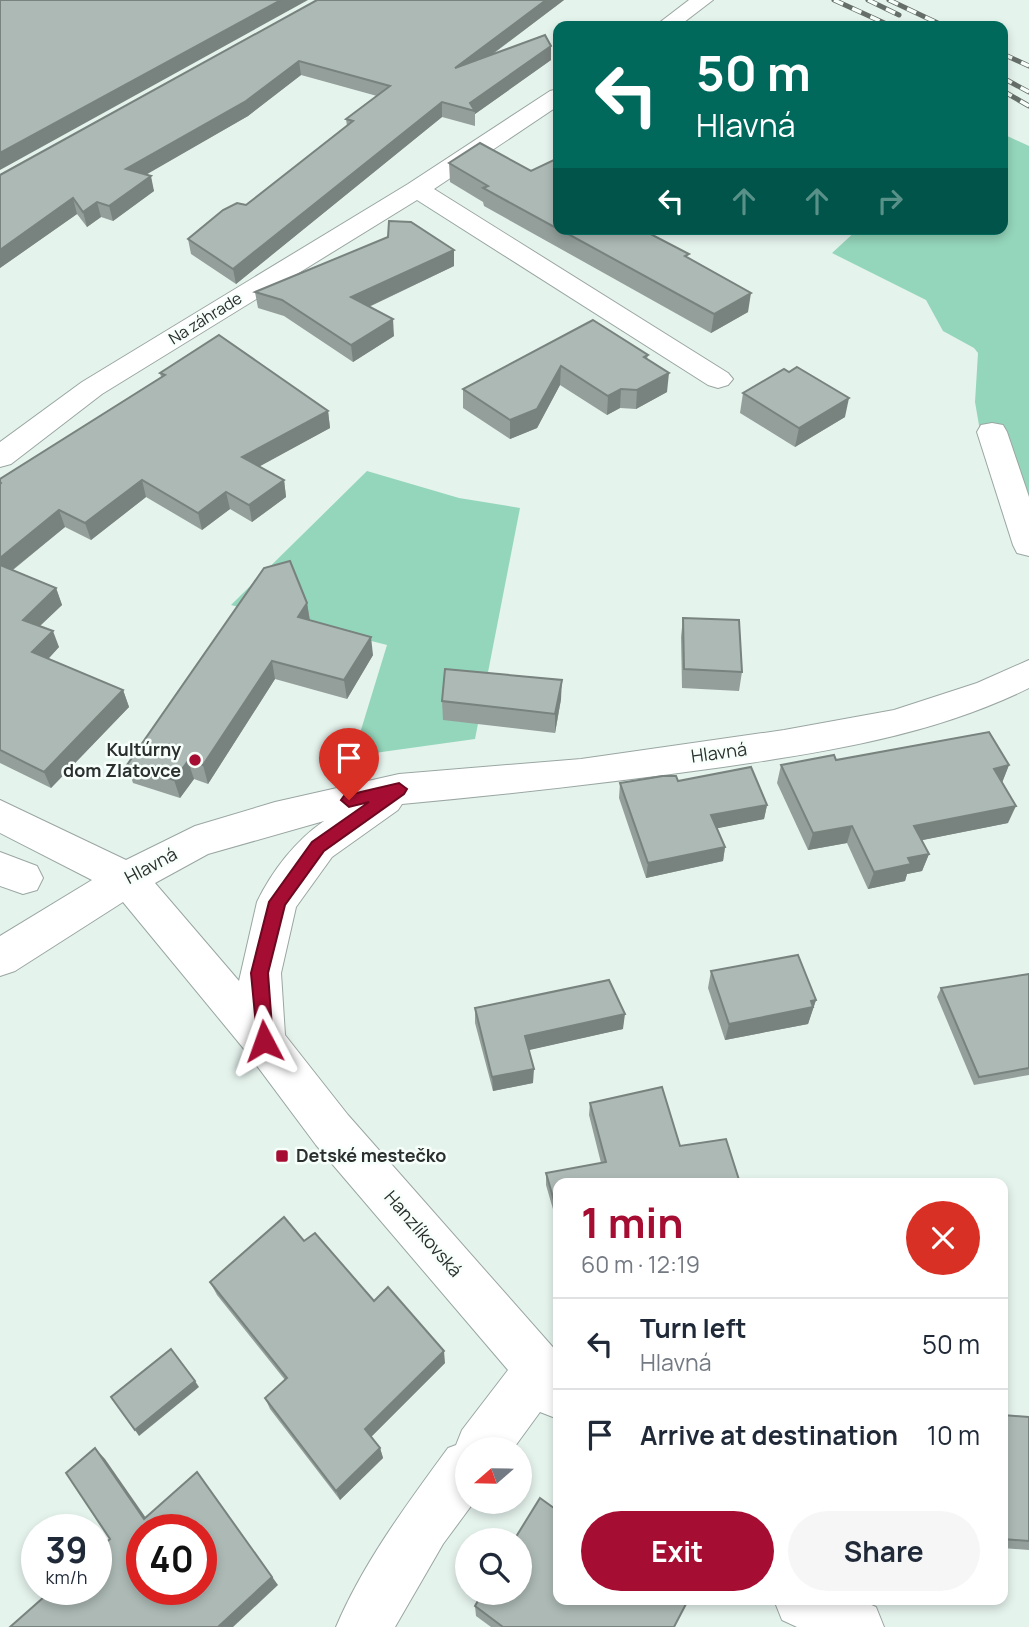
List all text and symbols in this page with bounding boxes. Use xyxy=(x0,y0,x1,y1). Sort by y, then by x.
text: 50 m xyxy=(696,39,811,106)
icon: left xyxy=(581,49,672,140)
text: Hlavná xyxy=(696,103,796,147)
icon: left xyxy=(652,182,690,220)
icon: ahead xyxy=(725,182,763,220)
icon: ahead xyxy=(798,182,836,220)
icon: right xyxy=(871,182,909,220)
street label: Na záhrade xyxy=(164,287,246,349)
pin xyxy=(319,728,379,800)
street label: Hlavná xyxy=(689,736,748,768)
place label: Kultúrny dom Zlatovce xyxy=(63,737,181,782)
icon: arrive xyxy=(330,739,368,777)
marker: Kultúrny dom Zlatovce xyxy=(187,752,203,768)
street label: Hlavná xyxy=(120,841,181,889)
position arrow xyxy=(227,1004,301,1078)
place label: Detské mestečko xyxy=(296,1143,446,1167)
marker: Detské mestečko xyxy=(274,1148,290,1164)
street label: Hanzlíkovská xyxy=(380,1185,468,1282)
text: 1 min xyxy=(581,1193,684,1251)
button: close xyxy=(906,1201,980,1275)
text: 60 m · 12:19 xyxy=(581,1248,700,1280)
text: Turn left xyxy=(640,1310,747,1346)
icon: left xyxy=(581,1325,619,1363)
text: 50 m xyxy=(922,1326,980,1362)
text: Hlavná xyxy=(640,1346,712,1378)
icon: arrive xyxy=(581,1416,619,1454)
text: Arrive at destination xyxy=(640,1417,898,1453)
text: 10 m xyxy=(927,1417,980,1453)
north arrow xyxy=(455,1437,532,1514)
map controls xyxy=(455,1437,532,1605)
button: Exit xyxy=(581,1511,774,1591)
button: Share xyxy=(788,1511,980,1591)
speed limit sign: 40 xyxy=(126,1514,217,1605)
text: 39 xyxy=(45,1526,88,1574)
button: search xyxy=(455,1528,532,1605)
text: km/h xyxy=(46,1565,87,1589)

